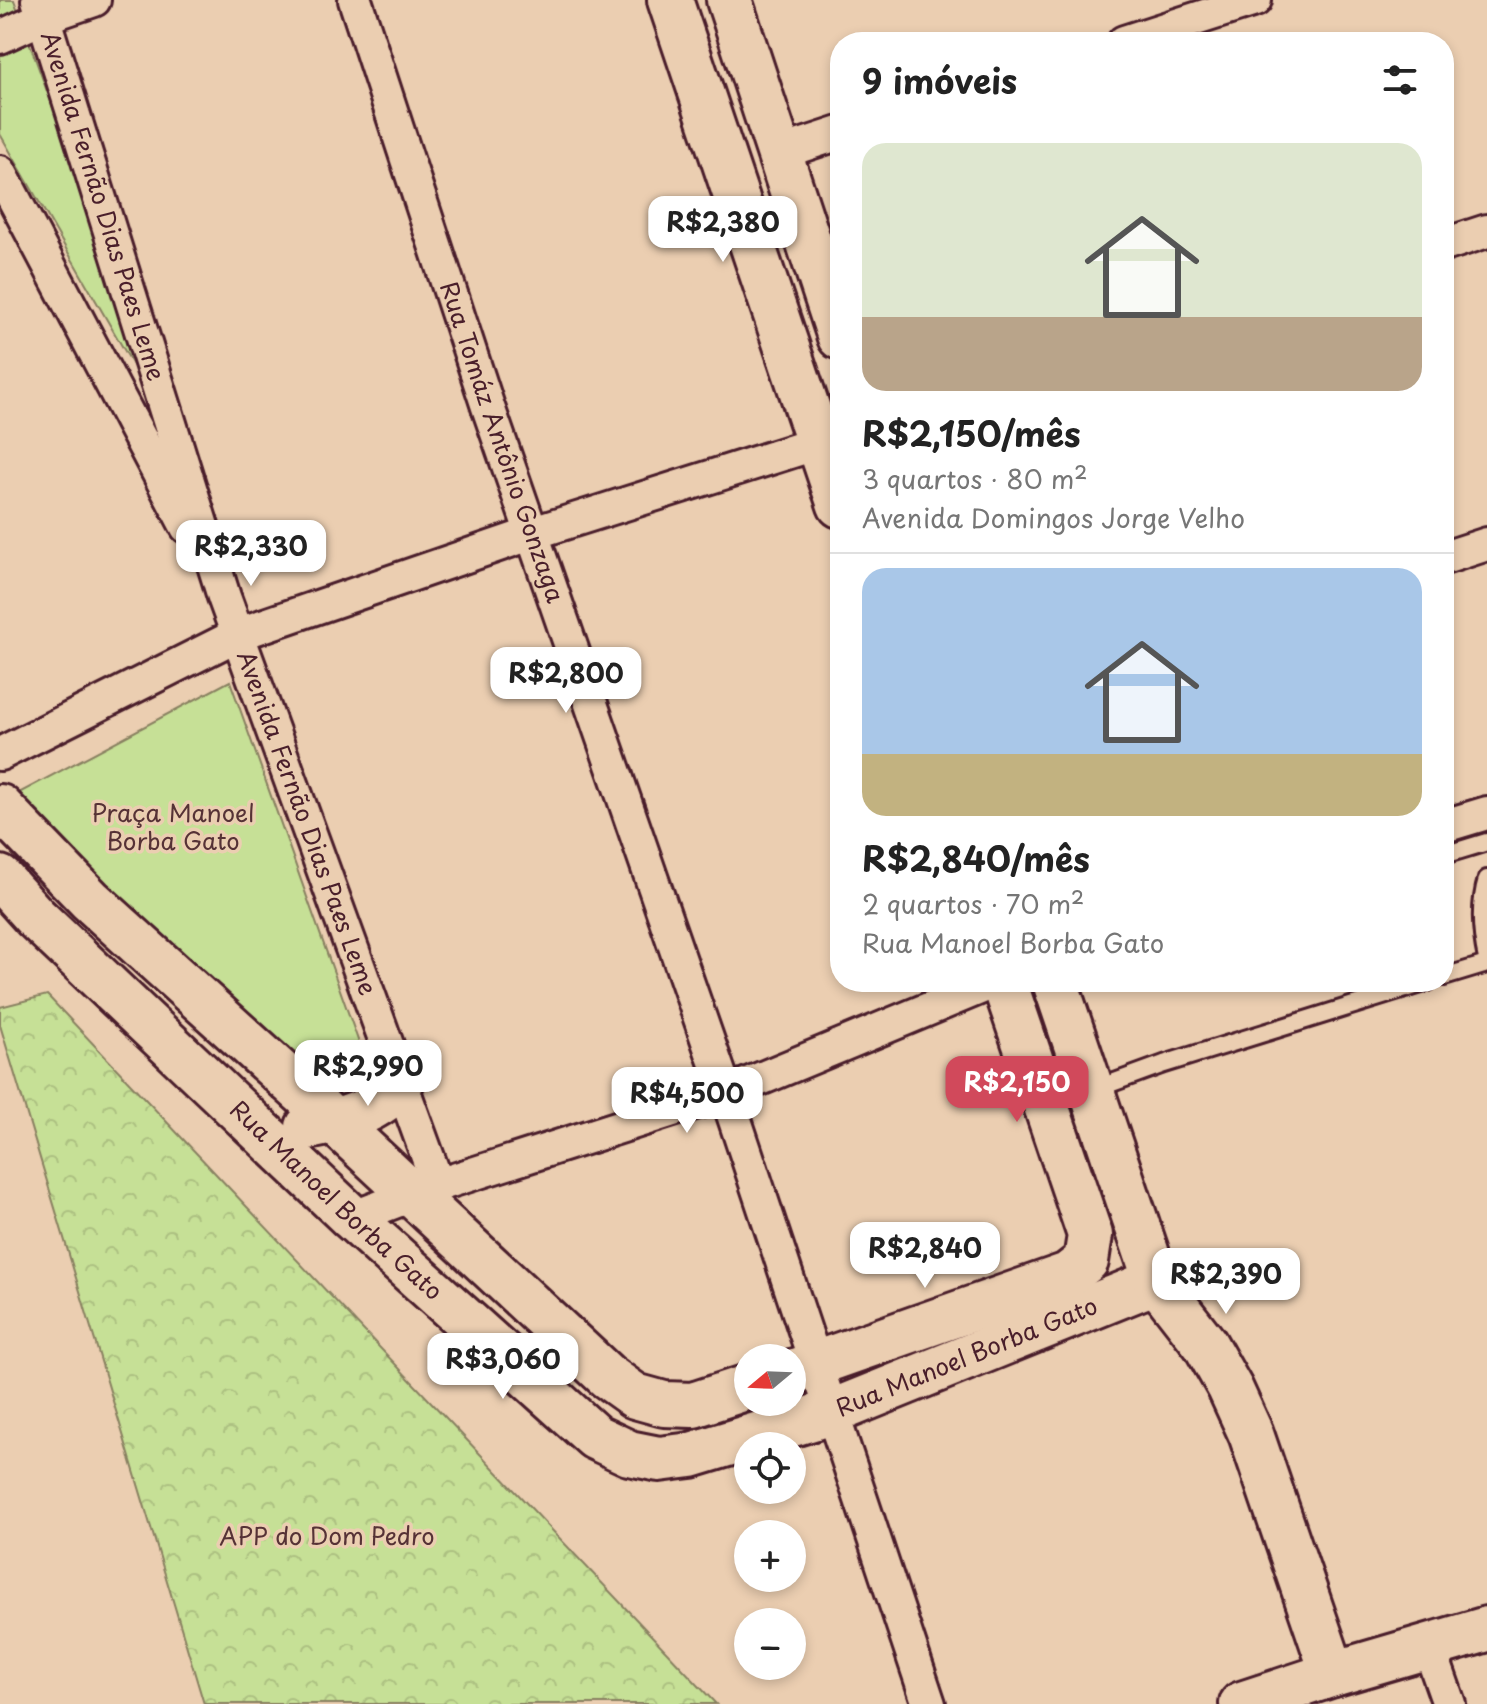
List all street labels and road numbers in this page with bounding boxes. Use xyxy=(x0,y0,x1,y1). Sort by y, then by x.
street label: Avenida Fernão Dias Paes Leme xyxy=(33,26,176,385)
street label: Rua Tomáz Antônio Gonzaga xyxy=(432,277,575,607)
street label: Avenida Fernão Dias Paes Leme xyxy=(229,645,387,1000)
street label: Rua Manoel Borba Gato xyxy=(223,1091,452,1308)
street label: Rua Manoel Borba Gato xyxy=(830,1287,1102,1425)

